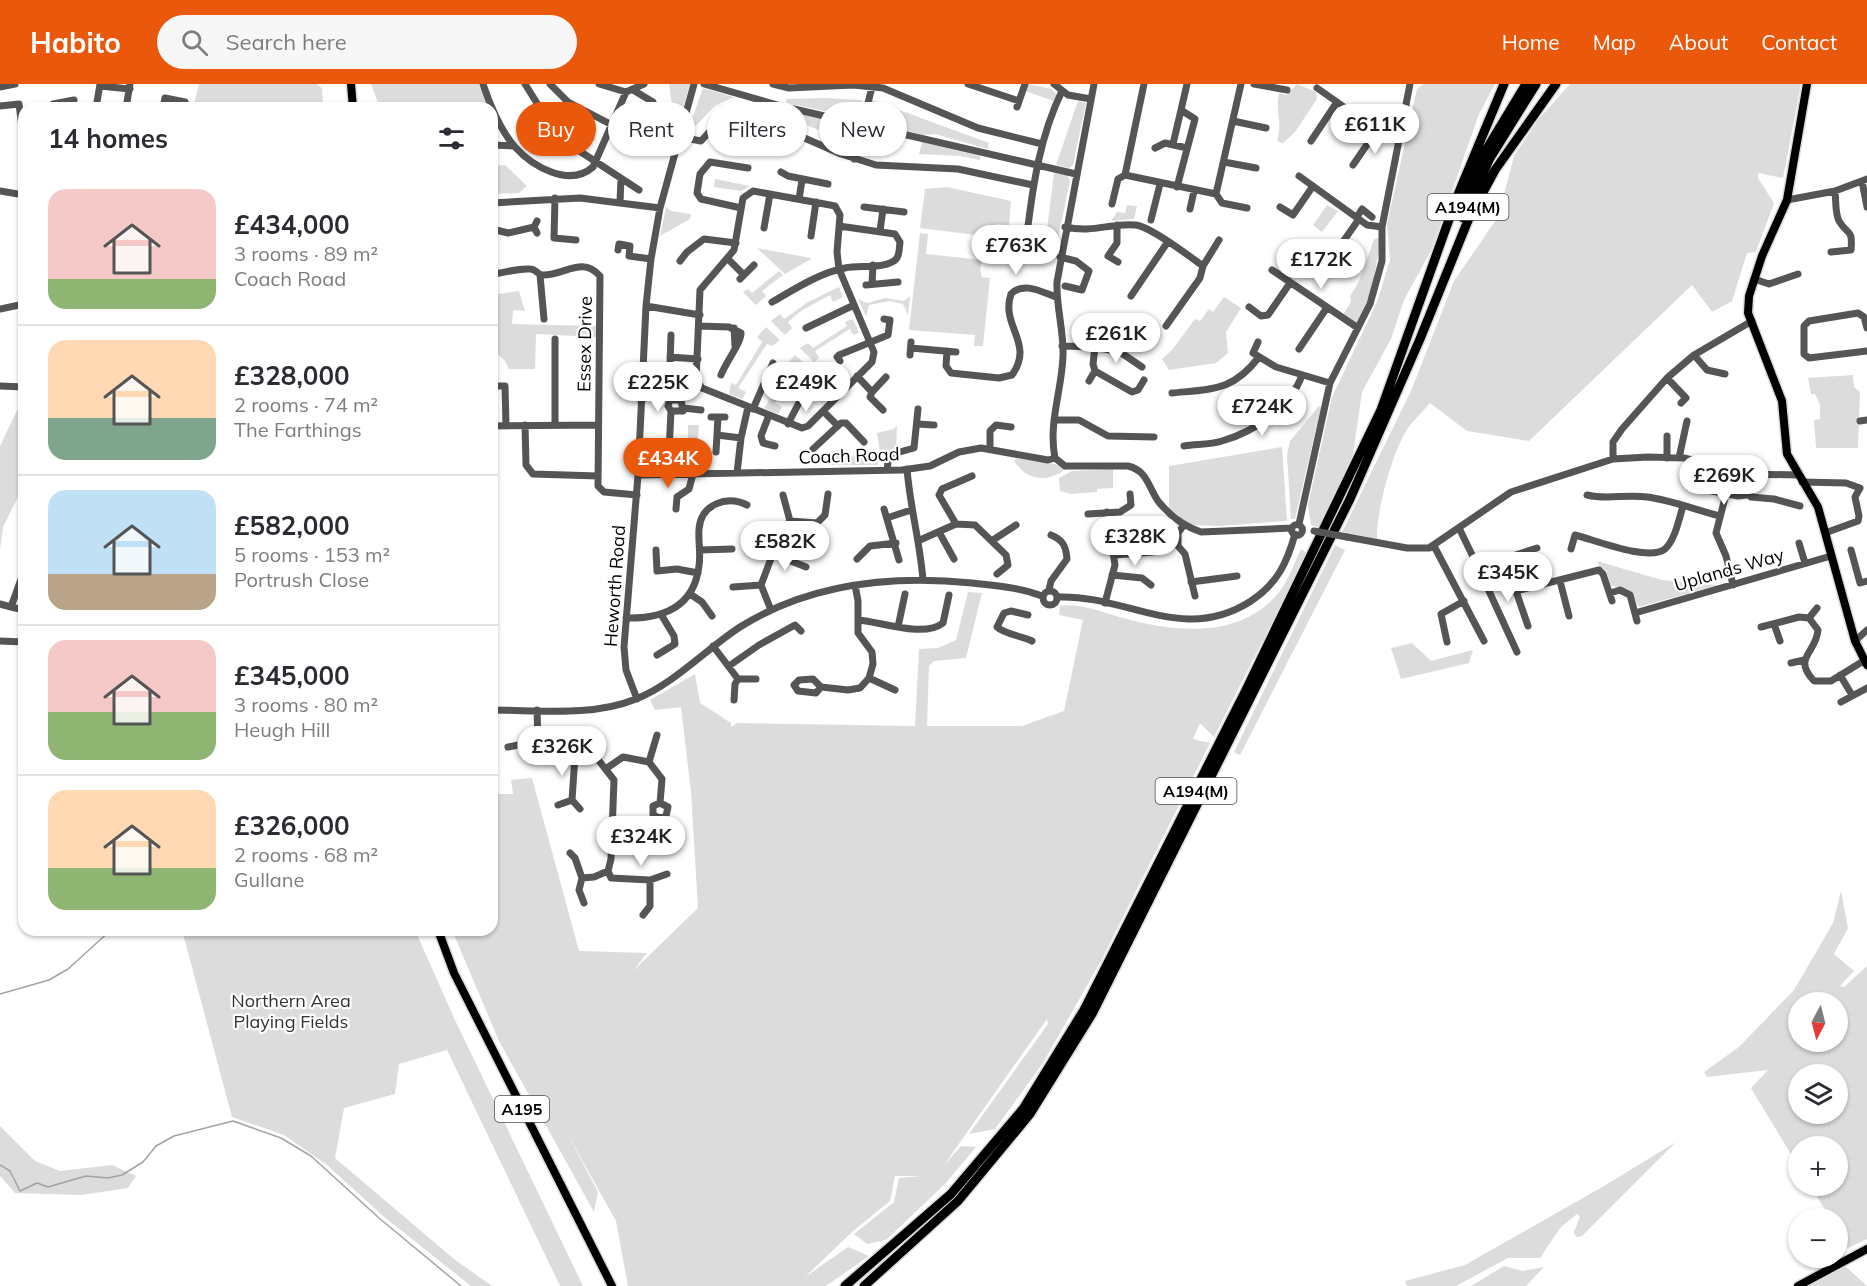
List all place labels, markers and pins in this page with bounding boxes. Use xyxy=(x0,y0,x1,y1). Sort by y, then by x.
pin: £611K xyxy=(1333,104,1417,155)
pin: £763K xyxy=(974,225,1058,276)
pin: £172K xyxy=(1279,239,1363,290)
pin: £261K xyxy=(1074,313,1158,364)
pin: £225K xyxy=(616,362,700,413)
pin: £249K xyxy=(764,362,848,413)
pin: £724K xyxy=(1220,386,1304,437)
pin: £434K xyxy=(626,438,710,489)
pin: £269K xyxy=(1682,455,1766,506)
pin: £328K xyxy=(1093,516,1177,567)
pin: £582K xyxy=(743,521,827,572)
pin: £345K xyxy=(1466,552,1550,603)
pin: £326K xyxy=(520,726,604,777)
pin: £324K xyxy=(599,816,683,867)

